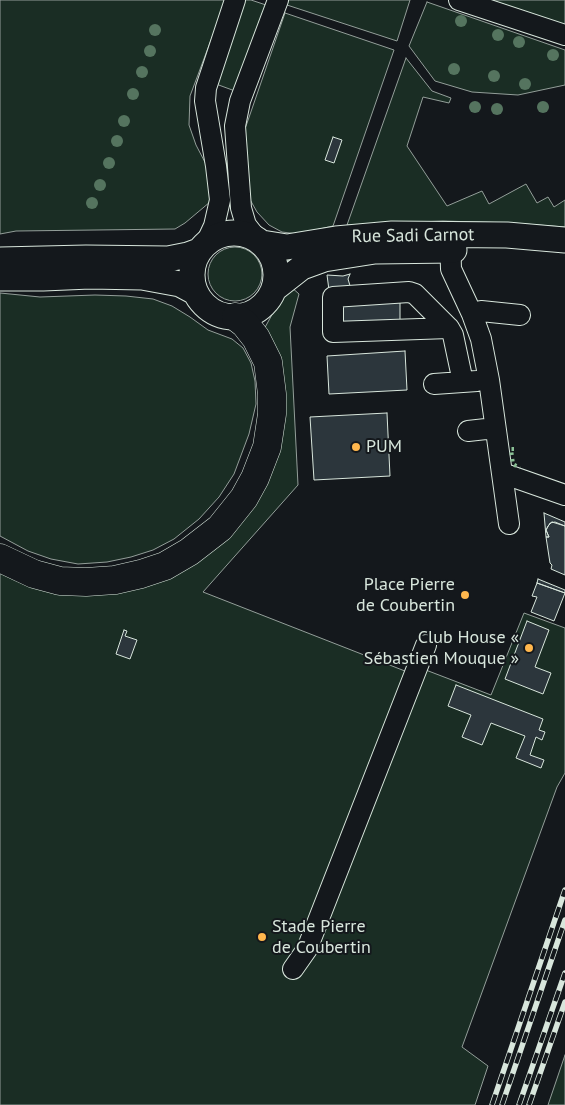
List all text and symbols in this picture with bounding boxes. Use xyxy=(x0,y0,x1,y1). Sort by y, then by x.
street label: Rue Sadi Carnot xyxy=(352,224,474,248)
place label: PUM xyxy=(366,436,402,458)
marker: PUM xyxy=(350,441,362,453)
place label: Place Pierre de Coubertin xyxy=(356,574,455,616)
marker: Place Pierre de Coubertin xyxy=(459,589,471,601)
place label: Club House « Sébastien Mouque » xyxy=(364,627,519,670)
marker: Club House « Sébastien Mouque » xyxy=(523,642,535,654)
place label: Stade Pierre de Coubertin xyxy=(272,916,371,959)
marker: Stade Pierre de Coubertin xyxy=(256,931,268,943)

